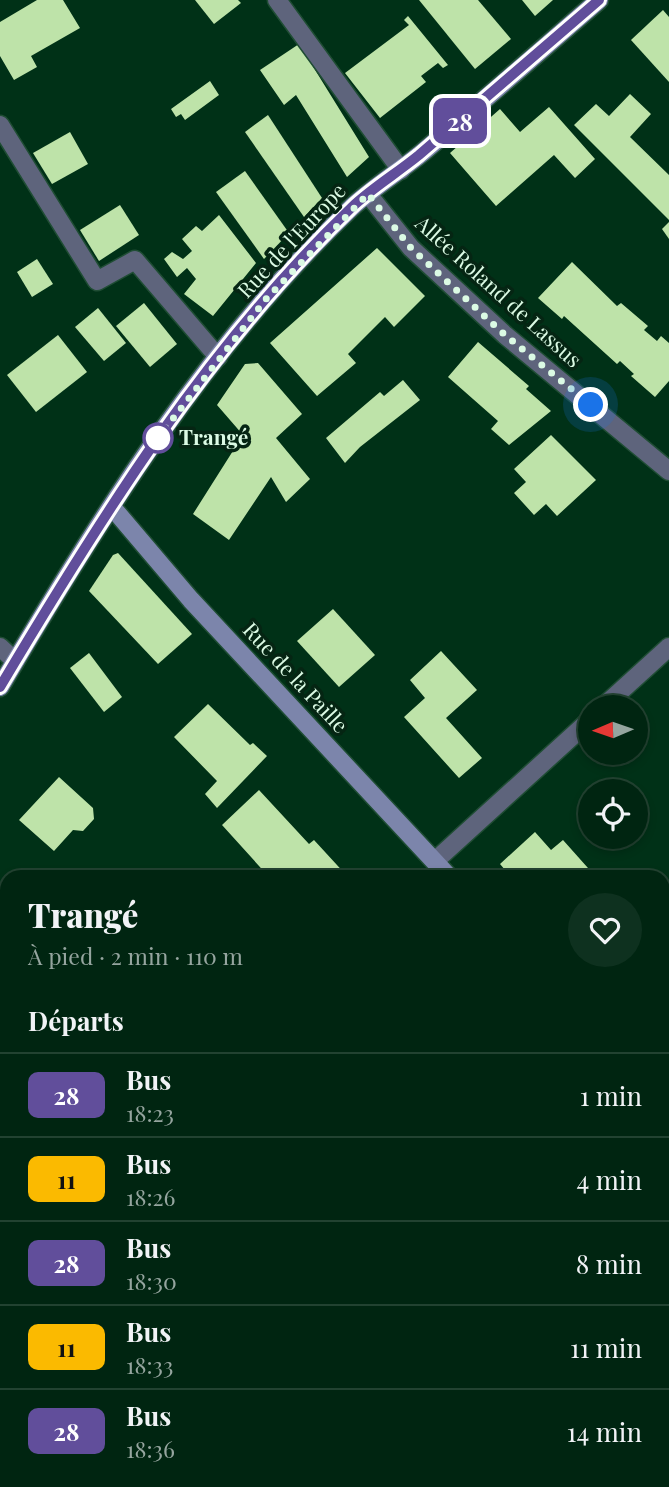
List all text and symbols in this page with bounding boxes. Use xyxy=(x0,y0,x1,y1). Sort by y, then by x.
line badge: 28 xyxy=(428,98,491,144)
text: 28 xyxy=(447,105,473,137)
street label: Rue de l'Europe xyxy=(230,176,351,303)
street label: Allée Roland de Lassus xyxy=(410,208,588,373)
your location xyxy=(573,387,608,422)
place label: Trangé xyxy=(179,422,248,450)
marker: Trangé xyxy=(143,423,173,453)
street label: Rue de la Paille xyxy=(238,615,355,738)
north arrow xyxy=(578,695,648,765)
map controls xyxy=(578,695,648,849)
button: locate xyxy=(578,779,648,849)
text: Trangé xyxy=(28,892,138,936)
button: heart xyxy=(568,893,642,967)
text: À pied · 2 min · 110 m xyxy=(28,940,243,971)
text: Départs xyxy=(28,1003,124,1038)
text: Bus xyxy=(126,1062,171,1097)
text: 1 min xyxy=(580,1078,642,1113)
text: 28 xyxy=(53,1079,80,1111)
text: 18:23 xyxy=(126,1097,174,1128)
text: Bus xyxy=(126,1146,171,1181)
text: 4 min xyxy=(576,1162,642,1197)
text: 11 xyxy=(57,1163,76,1195)
text: 18:26 xyxy=(126,1181,176,1212)
text: Bus xyxy=(126,1230,171,1265)
text: 8 min xyxy=(576,1246,642,1281)
text: 28 xyxy=(53,1247,80,1279)
text: 18:30 xyxy=(126,1265,177,1296)
text: Bus xyxy=(126,1314,171,1349)
text: 11 min xyxy=(570,1330,642,1365)
text: 11 xyxy=(57,1331,76,1363)
text: 18:33 xyxy=(126,1349,173,1380)
text: Bus xyxy=(126,1398,171,1433)
text: 14 min xyxy=(567,1414,642,1449)
text: 28 xyxy=(53,1415,80,1447)
text: 18:36 xyxy=(126,1433,175,1464)

